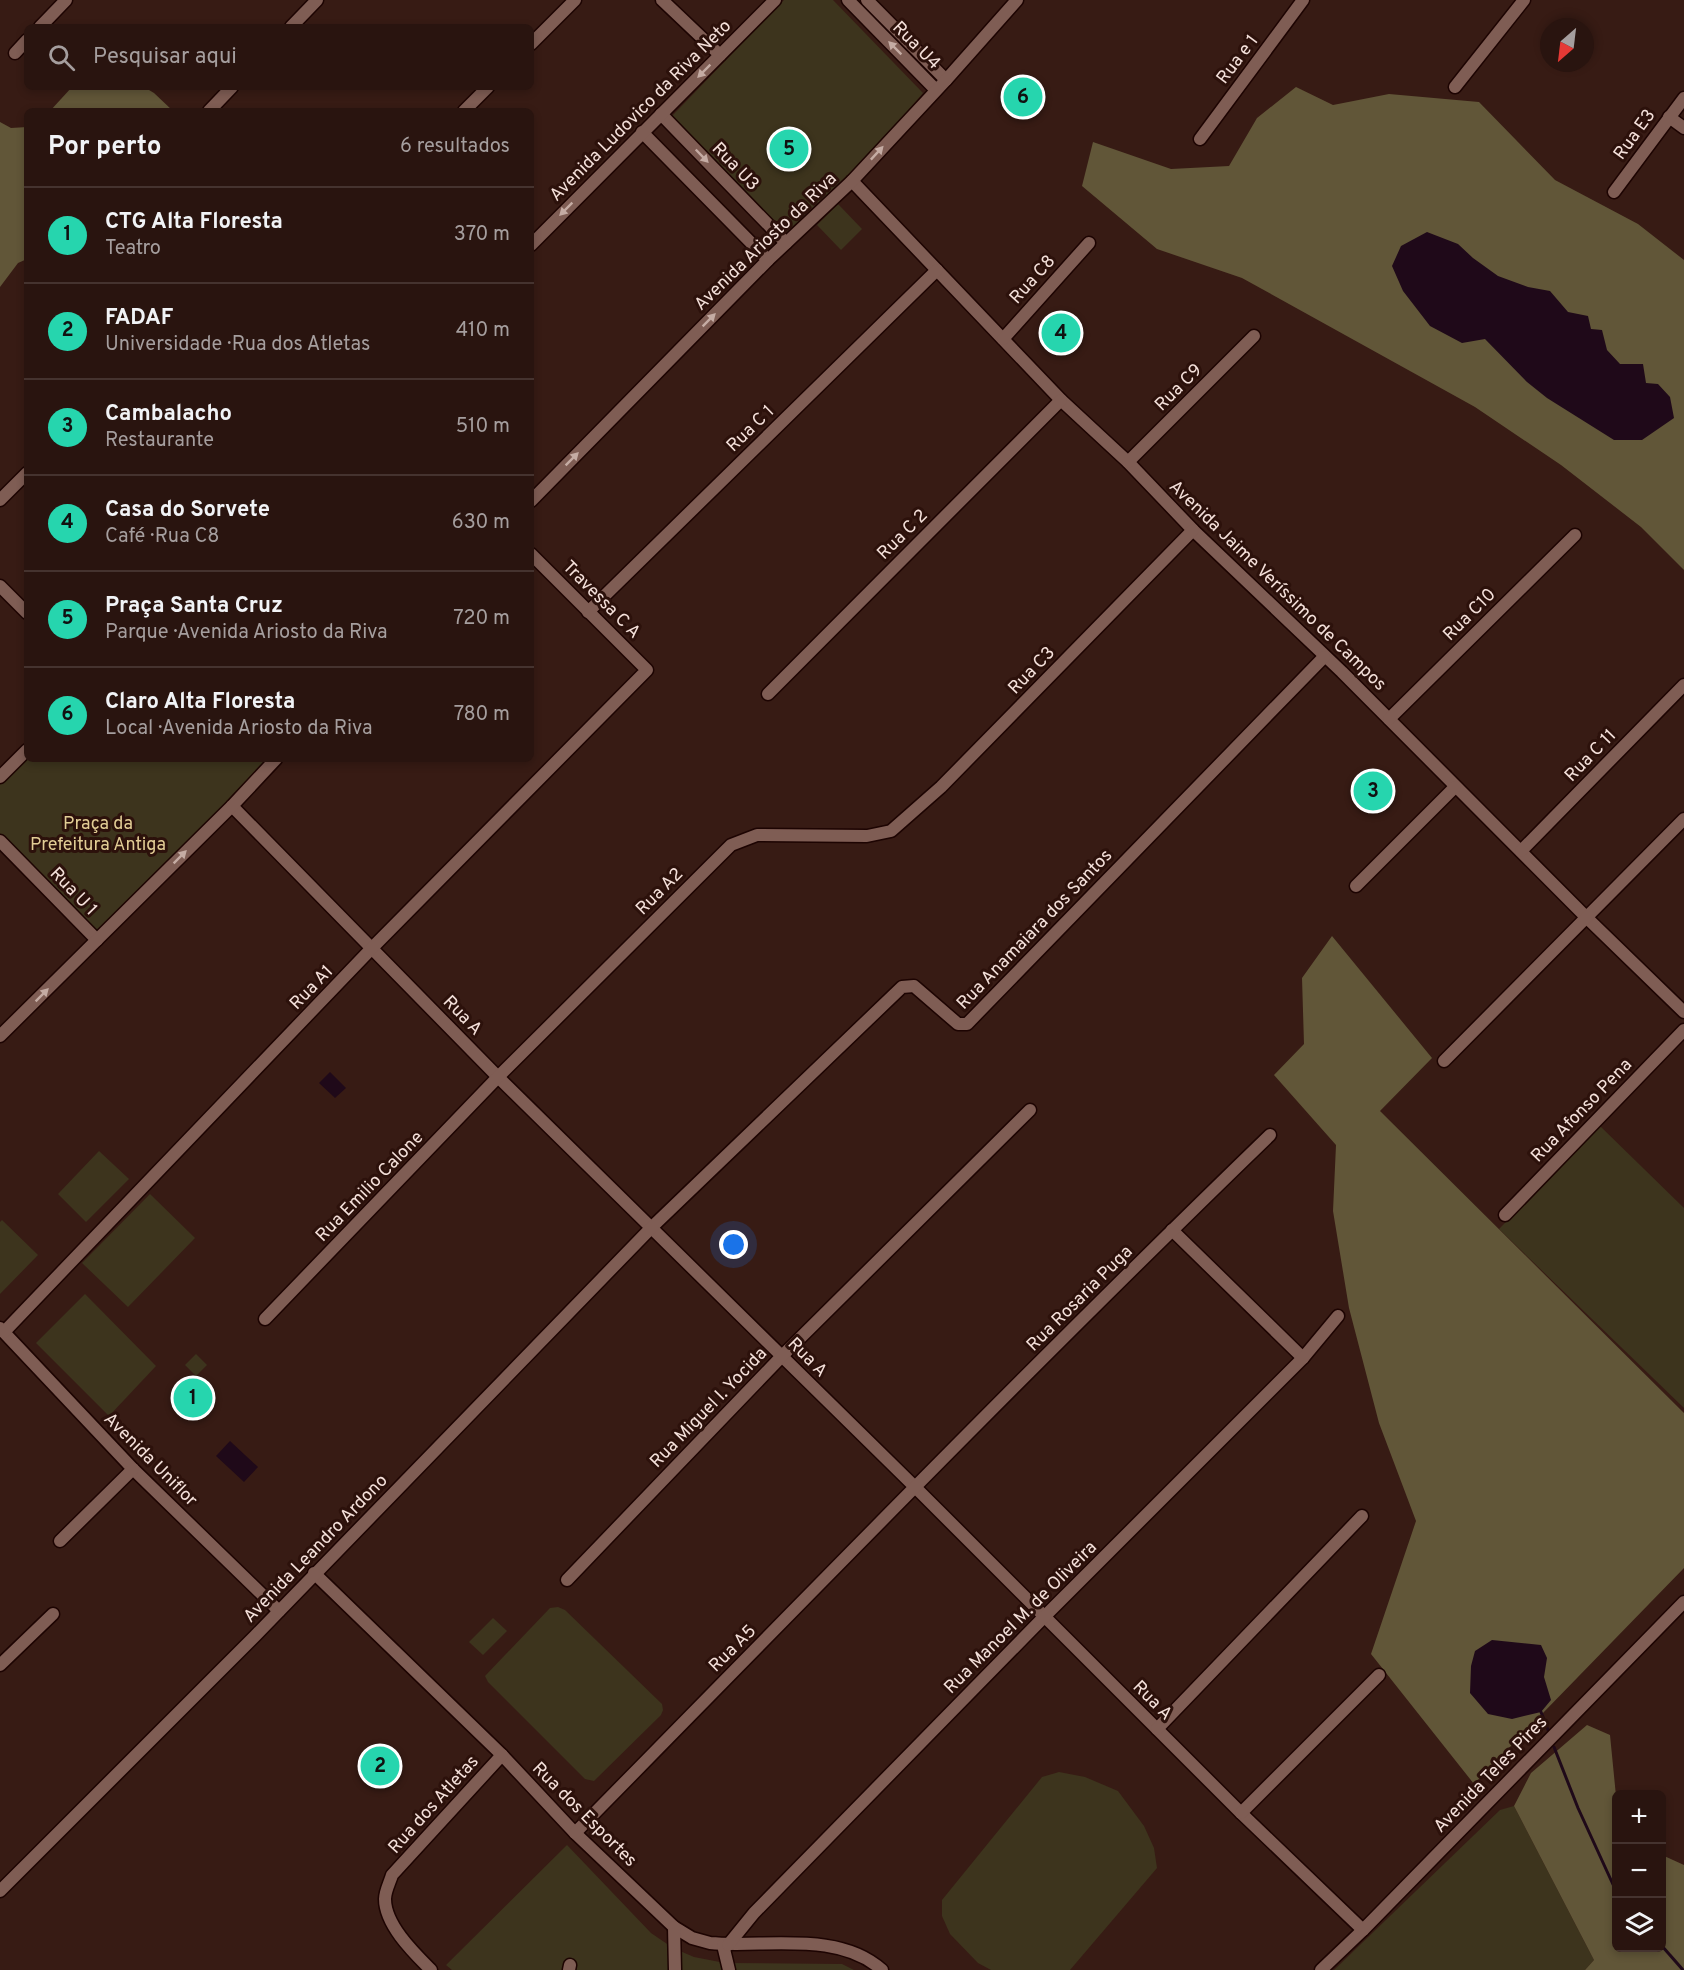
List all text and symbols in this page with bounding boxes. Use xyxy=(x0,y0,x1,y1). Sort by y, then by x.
street label: Avenida Ludovico da Riva Neto xyxy=(545,15,737,207)
street label: Rua U4 xyxy=(887,17,945,75)
north arrow xyxy=(1540,18,1594,72)
search box xyxy=(24,24,534,90)
street label: Rua e 1 xyxy=(1212,31,1264,89)
icon: search xyxy=(45,41,78,74)
one-way arrow xyxy=(888,42,902,56)
text: Pesquisar aqui xyxy=(93,44,237,71)
one-way arrow xyxy=(697,64,711,78)
pin: 6 xyxy=(1004,74,1042,120)
street label: Rua E3 xyxy=(1609,105,1661,165)
pin: 5 xyxy=(770,126,808,172)
text: Por perto xyxy=(48,131,162,164)
text: 6 resultados xyxy=(400,134,510,160)
street label: Rua U3 xyxy=(706,138,764,196)
one-way arrow xyxy=(870,146,883,161)
one-way arrow xyxy=(694,149,708,163)
street label: Avenida Ariosto da Riva xyxy=(690,168,842,316)
one-way arrow xyxy=(559,202,573,217)
text: CTG Alta Floresta xyxy=(105,209,283,236)
text: 1 xyxy=(64,222,72,248)
text: 370 m xyxy=(454,222,510,248)
text: Teatro xyxy=(105,236,161,262)
street label: Rua C8 xyxy=(1005,251,1061,309)
text: FADAF xyxy=(105,305,173,332)
pin: 4 xyxy=(1042,310,1080,356)
one-way arrow xyxy=(702,313,716,327)
text: 2 xyxy=(61,318,74,344)
text: 410 m xyxy=(456,318,510,344)
text: Universidade · Rua dos Atletas xyxy=(105,332,370,358)
street label: Rua C9 xyxy=(1150,359,1208,417)
text: Cambalacho xyxy=(105,401,232,428)
street label: Rua C 1 xyxy=(722,401,780,458)
text: 3 xyxy=(62,414,74,440)
text: 510 m xyxy=(456,414,510,440)
text: Restaurante xyxy=(105,428,214,454)
one-way arrow xyxy=(565,451,579,466)
street label: Avenida Jaime Veríssimo de Campos xyxy=(1163,476,1391,696)
text: Casa do Sorvete xyxy=(105,497,270,524)
street label: Rua C 2 xyxy=(873,505,933,565)
text: 4 xyxy=(61,510,74,536)
text: 630 m xyxy=(452,510,510,536)
text: Café · Rua C8 xyxy=(105,524,220,550)
street label: Travessa C A xyxy=(557,556,645,644)
street label: Rua C10 xyxy=(1439,584,1501,646)
text: Praça Santa Cruz xyxy=(105,593,283,620)
text: 5 xyxy=(61,606,74,632)
text: 720 m xyxy=(453,606,510,632)
text: Parque · Avenida Ariosto da Riva xyxy=(105,620,388,646)
street label: Rua C3 xyxy=(1004,642,1061,700)
text: Claro Alta Floresta xyxy=(105,689,295,716)
text: 6 xyxy=(61,702,74,728)
text: 780 m xyxy=(454,702,510,728)
text: Local · Avenida Ariosto da Riva xyxy=(105,716,372,742)
street label: Rua C 11 xyxy=(1560,725,1622,787)
pin: 3 xyxy=(1354,768,1392,814)
park label: Praça da Prefeitura Antiga xyxy=(30,813,166,857)
street label: Rua Anamaiara dos Santos xyxy=(952,845,1118,1015)
one-way arrow xyxy=(173,851,187,865)
street label: Rua U 1 xyxy=(44,863,102,921)
street label: Rua A2 xyxy=(631,863,689,921)
street label: Rua A1 xyxy=(285,961,339,1015)
one-way arrow xyxy=(34,988,48,1002)
street label: Rua A xyxy=(437,991,487,1041)
street label: Rua Afonso Pena xyxy=(1527,1054,1638,1168)
street label: Rua Emilio Calone xyxy=(311,1127,429,1247)
your location xyxy=(719,1230,748,1259)
street label: Rua Rosaria Puga xyxy=(1022,1241,1138,1357)
street label: Rua A xyxy=(782,1333,832,1383)
street label: Rua Miguel I. Yocida xyxy=(645,1343,773,1473)
pin: 1 xyxy=(174,1376,212,1420)
street label: Avenida Uniflor xyxy=(98,1408,202,1512)
street label: Avenida Leandro Ardono xyxy=(239,1470,393,1628)
street label: Rua Manoel M. de Oliveira xyxy=(940,1537,1102,1699)
street label: Rua A5 xyxy=(704,1620,762,1678)
street label: Rua A xyxy=(1127,1676,1177,1726)
street label: Avenida Teles Pires xyxy=(1429,1712,1553,1838)
pin: 2 xyxy=(360,1744,400,1788)
street label: Rua dos Atletas xyxy=(384,1751,484,1859)
street label: Rua dos Esportes xyxy=(526,1758,641,1873)
map controls xyxy=(1612,1790,1666,1952)
button: + xyxy=(1612,1790,1666,1844)
button: − xyxy=(1612,1844,1666,1898)
button: layers xyxy=(1612,1898,1666,1952)

